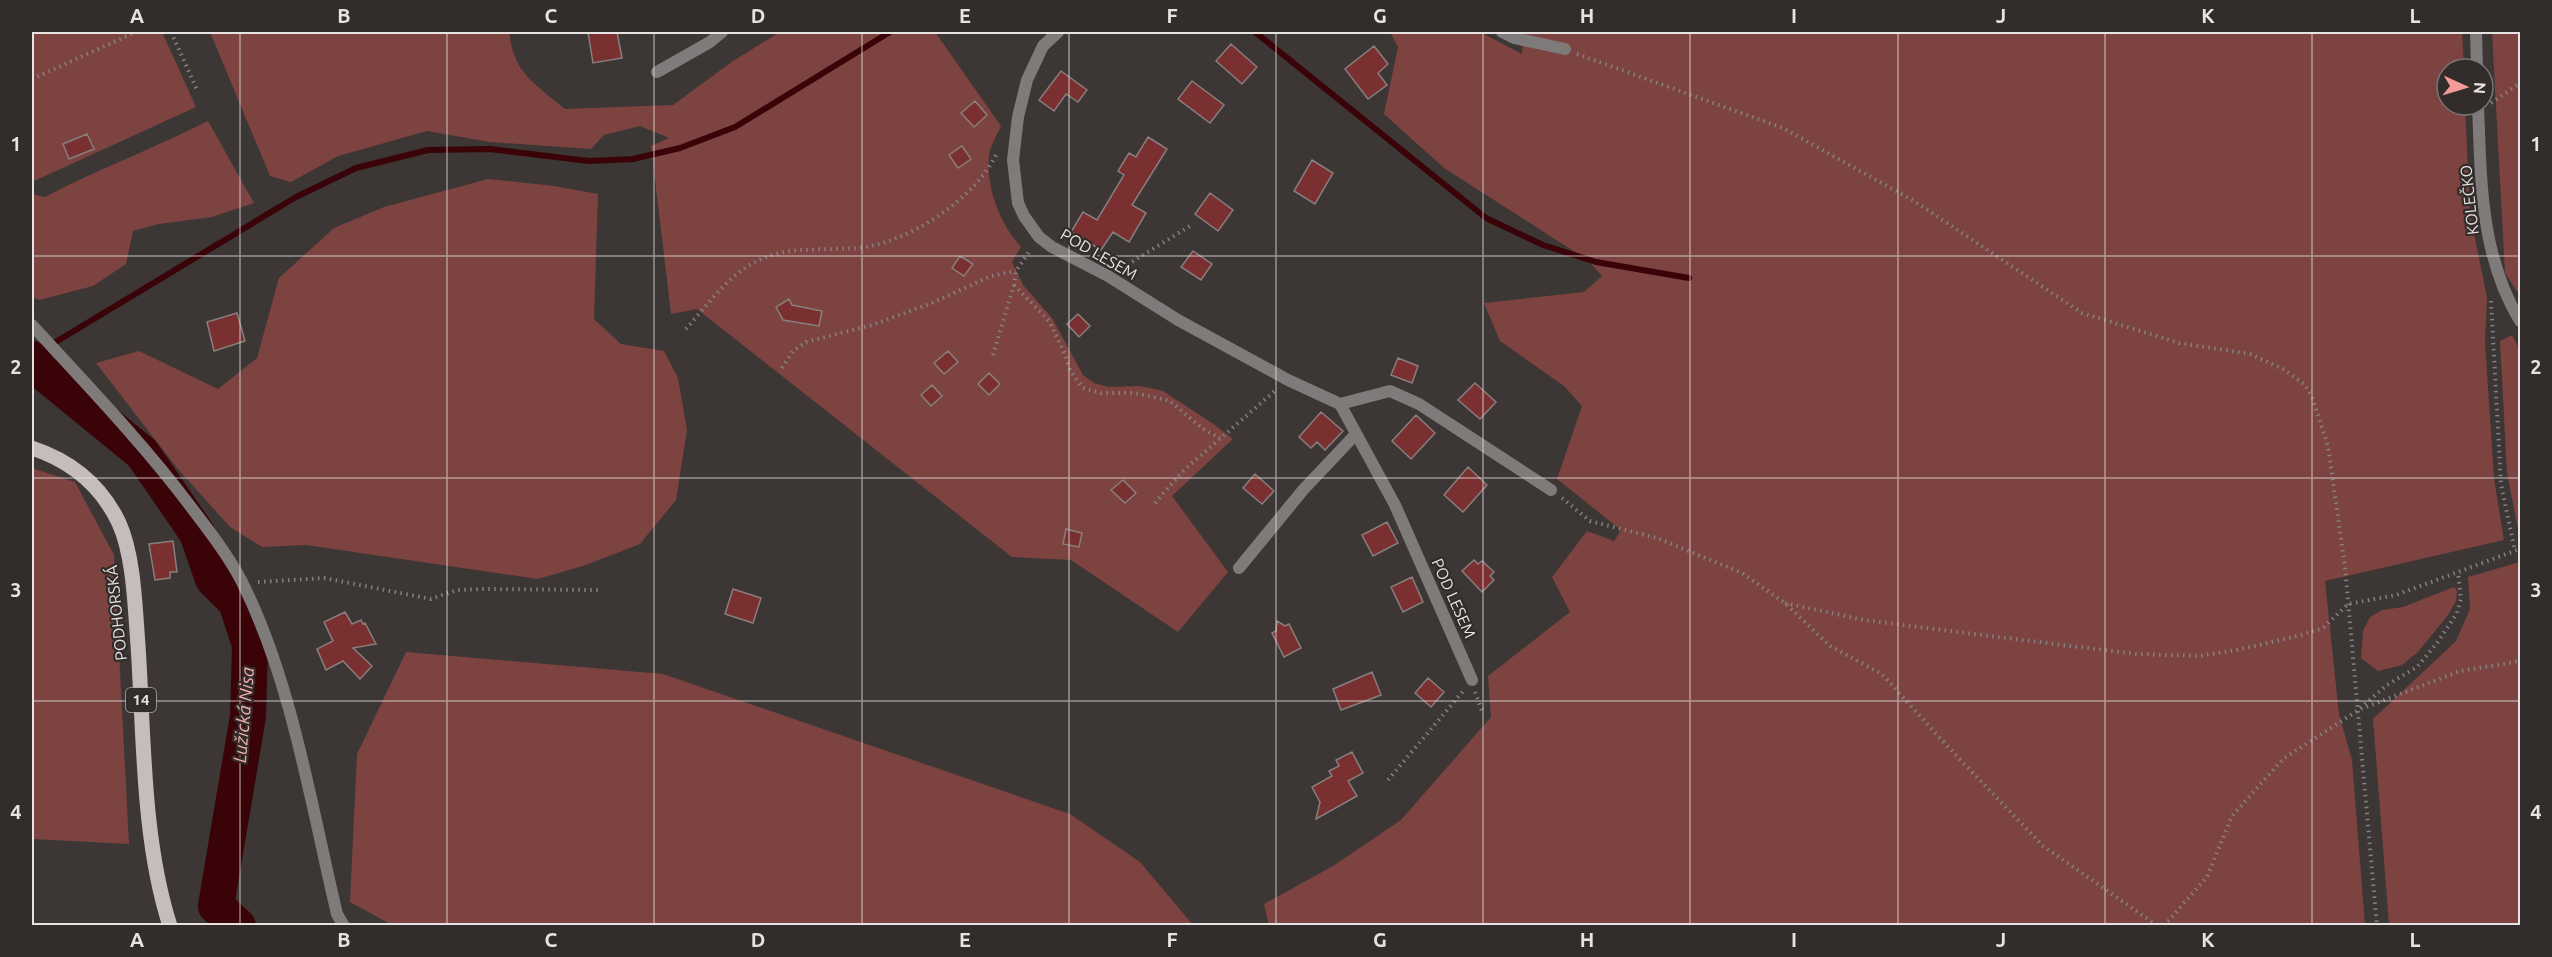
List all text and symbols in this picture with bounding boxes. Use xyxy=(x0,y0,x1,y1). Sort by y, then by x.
text: A xyxy=(130,4,144,27)
text: B xyxy=(337,4,351,27)
text: C xyxy=(545,4,558,27)
text: D xyxy=(751,4,765,27)
text: E xyxy=(959,4,971,27)
text: F xyxy=(1166,4,1178,27)
text: G xyxy=(1373,4,1387,27)
text: H xyxy=(1580,4,1594,27)
text: I xyxy=(1791,4,1797,27)
text: J xyxy=(1996,4,2006,27)
text: K xyxy=(2201,4,2215,27)
text: L xyxy=(2410,4,2421,27)
north arrow xyxy=(2435,57,2495,117)
text: N xyxy=(2471,81,2489,95)
text: 1 xyxy=(10,132,22,155)
text: 1 xyxy=(2530,132,2542,155)
street label: KOLEČKO xyxy=(2455,164,2482,236)
street label: POD LESEM xyxy=(1058,225,1140,283)
text: 2 xyxy=(10,355,22,378)
text: 2 xyxy=(2530,355,2542,378)
street label: POD LESEM xyxy=(1428,555,1480,641)
street label: PODHORSKÁ xyxy=(100,564,130,662)
text: 3 xyxy=(10,578,22,601)
text: 3 xyxy=(2530,578,2542,601)
water label: Lužická Nisa xyxy=(229,666,257,764)
road number: 14 xyxy=(126,688,156,712)
text: 4 xyxy=(10,800,22,823)
text: 4 xyxy=(2530,800,2542,823)
text: A xyxy=(130,928,144,951)
text: B xyxy=(337,928,351,951)
text: C xyxy=(545,928,558,951)
text: D xyxy=(751,928,765,951)
text: E xyxy=(959,928,971,951)
text: F xyxy=(1166,928,1178,951)
text: G xyxy=(1373,928,1387,951)
text: H xyxy=(1580,928,1594,951)
text: I xyxy=(1791,928,1797,951)
text: J xyxy=(1996,928,2006,951)
text: K xyxy=(2201,928,2215,951)
text: L xyxy=(2410,928,2421,951)

